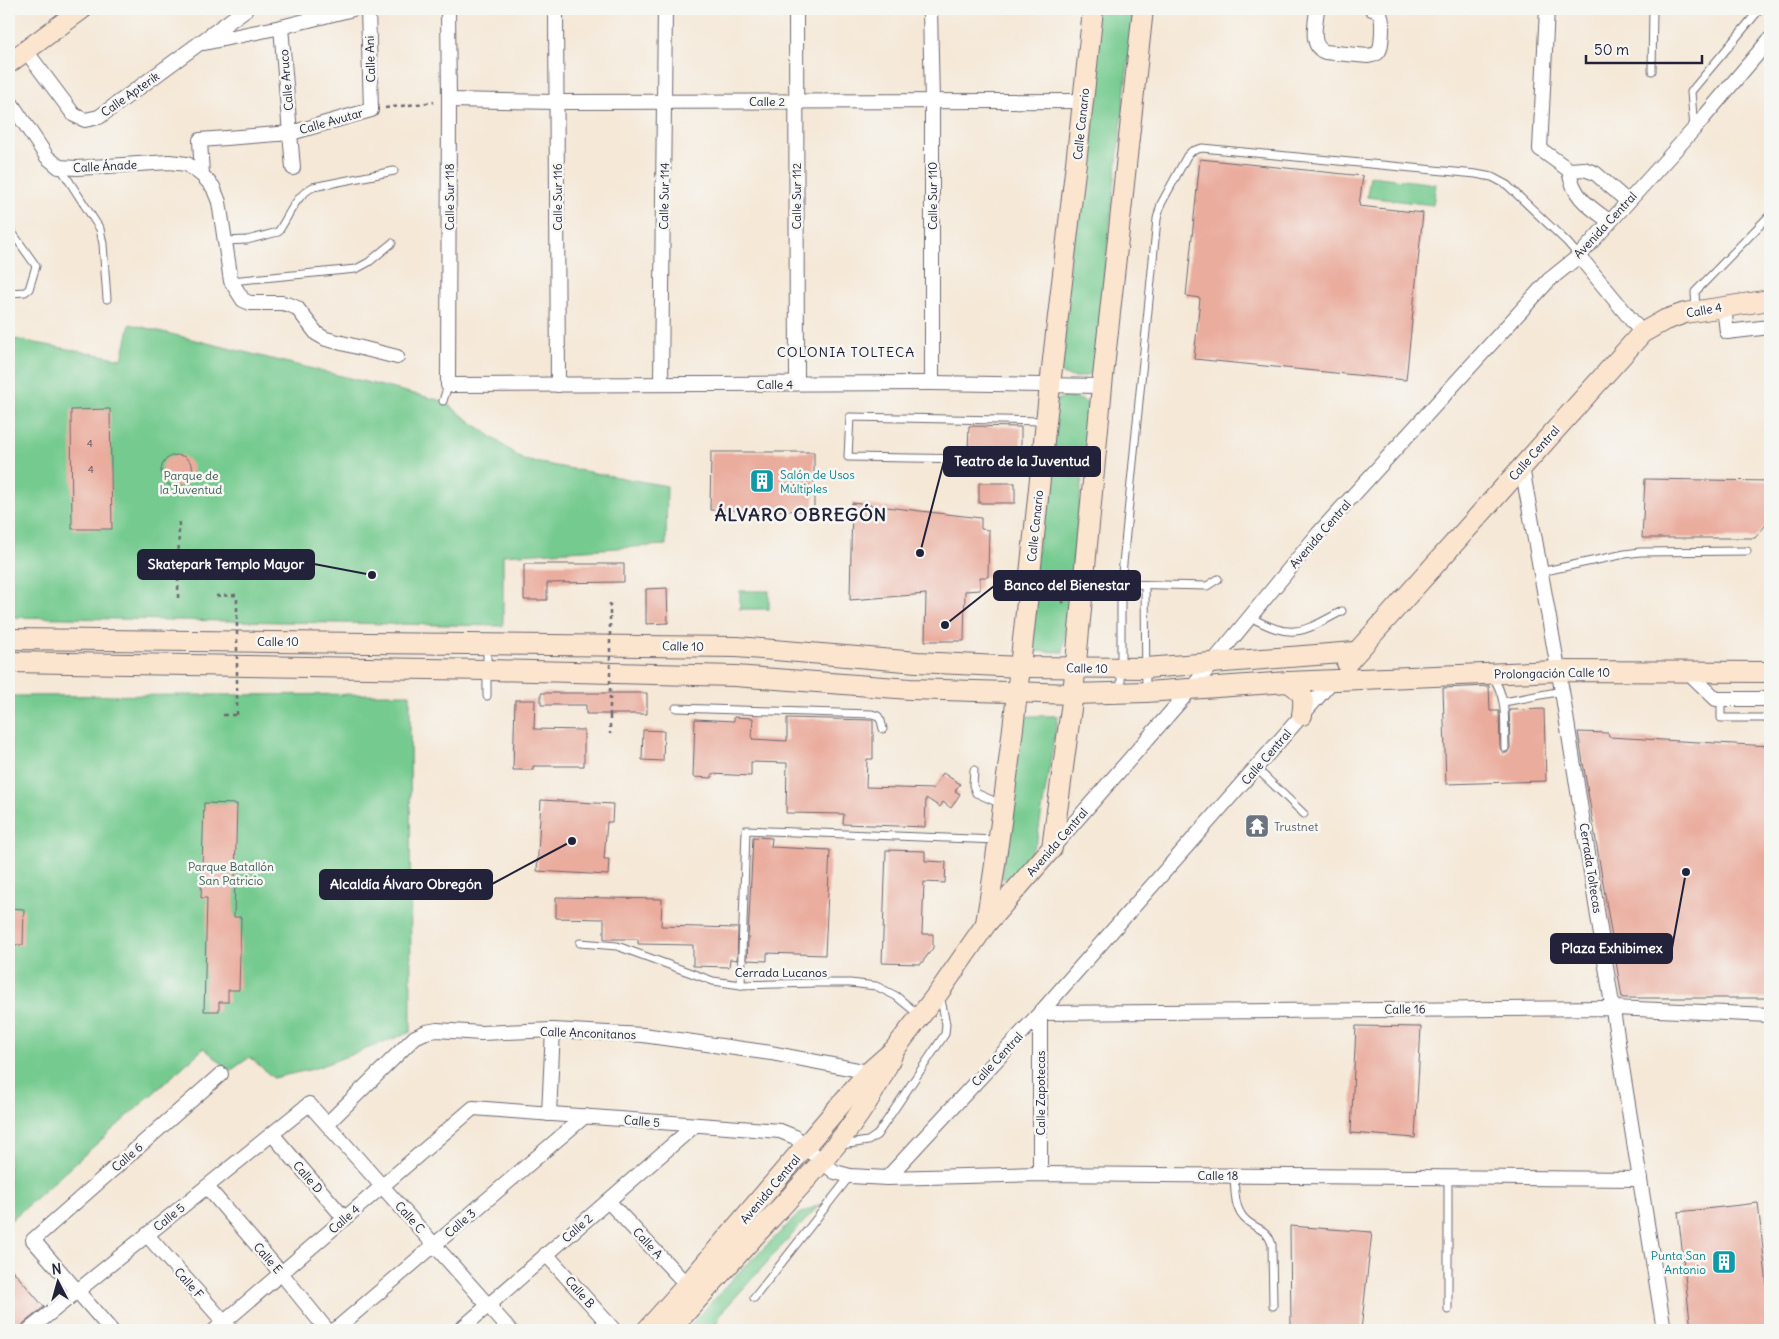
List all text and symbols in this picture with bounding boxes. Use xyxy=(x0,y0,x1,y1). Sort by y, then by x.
scale bar xyxy=(1586,32,1703,64)
street label: Calle Ani xyxy=(362,35,378,83)
text: 50 m xyxy=(1594,40,1629,59)
street label: Calle Aruco xyxy=(276,48,296,111)
street label: Calle Apterik xyxy=(98,68,162,120)
street label: Calle Canario xyxy=(1070,87,1092,161)
street label: Calle 2 xyxy=(749,94,785,109)
street label: Calle Avutar xyxy=(297,105,365,137)
street label: Calle Ánade xyxy=(73,157,137,175)
street label: Calle Sur 114 xyxy=(656,162,672,230)
street label: Calle Sur 112 xyxy=(789,162,804,229)
street label: Calle Sur 110 xyxy=(925,162,940,230)
street label: Calle Sur 118 xyxy=(442,163,457,231)
street label: Calle Sur 116 xyxy=(550,163,565,231)
street label: Avenida Central xyxy=(1570,189,1640,261)
street label: Calle 4 xyxy=(1685,299,1723,321)
district label: COLONIA TOLTECA xyxy=(777,343,915,361)
street label: Calle 4 xyxy=(757,377,793,392)
street label: Calle Central xyxy=(1505,422,1563,484)
house number: 4 xyxy=(87,437,93,450)
callout: Teatro de la Juventud xyxy=(944,447,1100,476)
text: Teatro de la Juventud xyxy=(954,452,1091,470)
house number: 4 xyxy=(88,463,94,476)
place label: Salón de Usos Múltiples xyxy=(780,467,855,496)
park label: Parque de la Juventud xyxy=(160,468,222,497)
building icon: Salón de Usos Múltiples xyxy=(749,468,775,494)
street label: Calle Canario xyxy=(1024,489,1046,563)
street label: Avenida Central xyxy=(1286,497,1354,571)
district label: ÁLVARO OBREGÓN xyxy=(715,503,887,526)
callout: Skatepark Templo Mayor xyxy=(138,550,314,579)
text: Skatepark Templo Mayor xyxy=(148,555,304,573)
callout: Banco del Bienestar xyxy=(994,571,1140,600)
text: Banco del Bienestar xyxy=(1004,576,1130,594)
street label: Calle 10 xyxy=(257,634,299,649)
street label: Calle 10 xyxy=(662,638,704,654)
street label: Calle 10 xyxy=(1066,660,1108,676)
street label: Prolongación Calle 10 xyxy=(1494,664,1610,682)
street label: Calle Central xyxy=(1238,726,1294,788)
street label: Avenida Central xyxy=(1023,805,1091,879)
temple icon: Trustnet xyxy=(1244,813,1270,839)
place label: Trustnet xyxy=(1274,819,1318,834)
street label: Cerrada Toltecas xyxy=(1576,822,1606,914)
park label: Parque Batallón San Patricio xyxy=(188,859,274,888)
callout: Alcaldía Álvaro Obregón xyxy=(320,870,492,899)
text: Alcaldía Álvaro Obregón xyxy=(330,875,482,893)
callout: Plaza Exhibimex xyxy=(1551,934,1672,963)
text: Plaza Exhibimex xyxy=(1561,939,1663,957)
street label: Cerrada Lucanos xyxy=(735,965,827,980)
street label: Calle 16 xyxy=(1384,1001,1426,1017)
street label: Calle Anconitanos xyxy=(540,1024,636,1042)
street label: Calle Central xyxy=(968,1029,1026,1089)
street label: Calle Zapotecas xyxy=(1033,1050,1048,1136)
street label: Calle 5 xyxy=(623,1112,661,1130)
street label: Calle 6 xyxy=(108,1139,146,1175)
street label: Avenida Central xyxy=(737,1151,803,1227)
street label: Calle D xyxy=(290,1158,326,1196)
street label: Calle 18 xyxy=(1197,1168,1239,1183)
street label: Calle C xyxy=(392,1198,428,1236)
street label: Calle 5 xyxy=(150,1200,188,1234)
street label: Calle 4 xyxy=(325,1201,363,1237)
street label: Calle 3 xyxy=(441,1205,479,1241)
street label: Calle 2 xyxy=(559,1210,596,1245)
street label: Calle A xyxy=(630,1224,666,1262)
street label: Calle E xyxy=(250,1239,286,1277)
place label: Punta San Antonio xyxy=(1651,1248,1706,1277)
building icon: Punta San Antonio xyxy=(1711,1249,1737,1275)
north arrow xyxy=(32,1256,82,1306)
text: N xyxy=(51,1260,62,1279)
street label: Calle F xyxy=(171,1265,207,1302)
street label: Calle B xyxy=(562,1273,598,1311)

